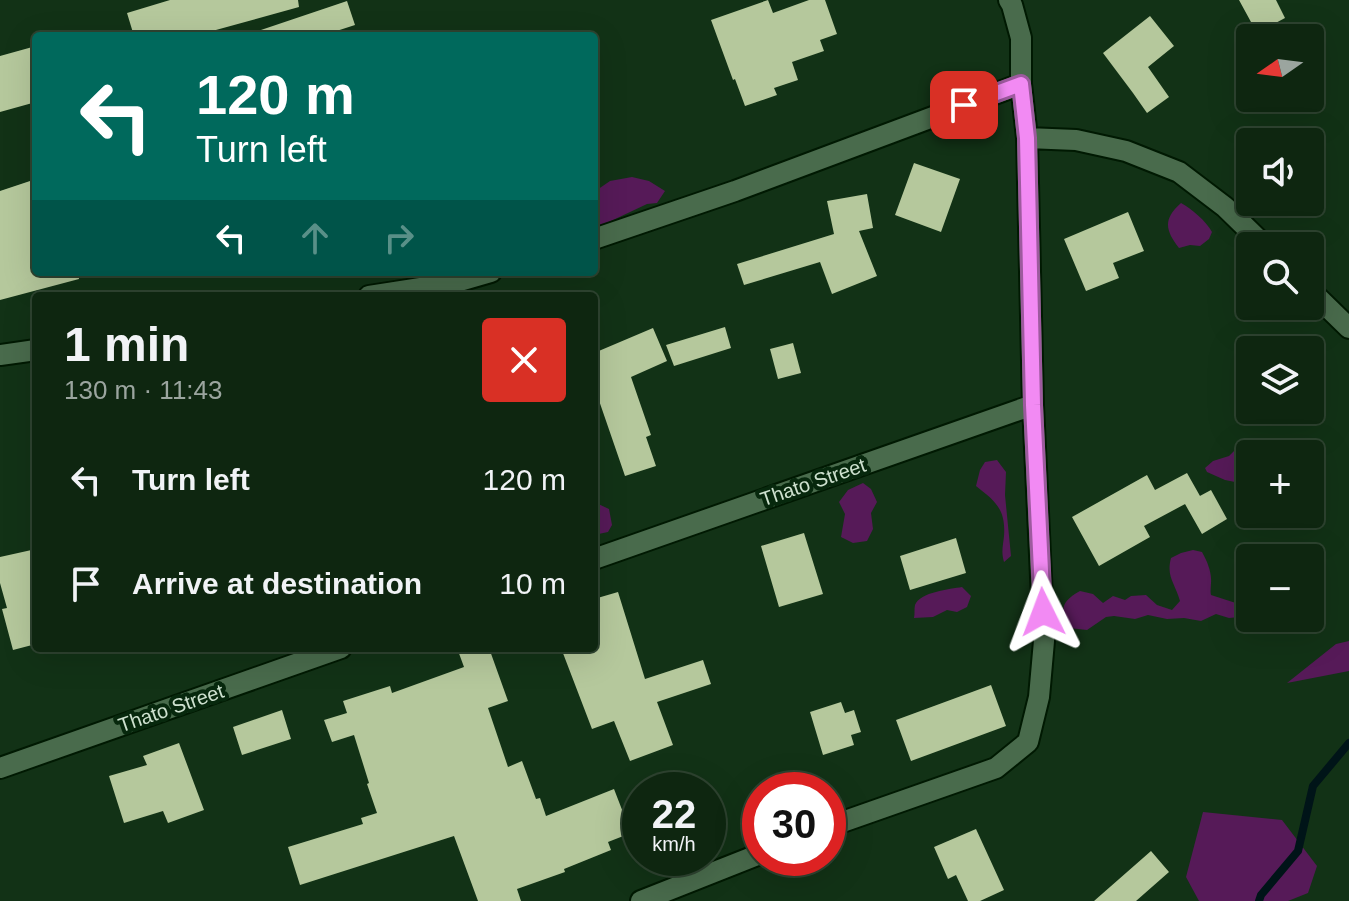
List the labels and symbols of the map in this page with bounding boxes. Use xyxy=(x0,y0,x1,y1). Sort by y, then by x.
north arrow xyxy=(1236,24,1324,112)
pin xyxy=(930,71,998,139)
street label: Thato Street xyxy=(757,454,869,510)
position arrow xyxy=(1001,570,1085,654)
street label: Thato Street xyxy=(115,680,227,736)
speed limit sign: 30 xyxy=(742,772,846,876)

